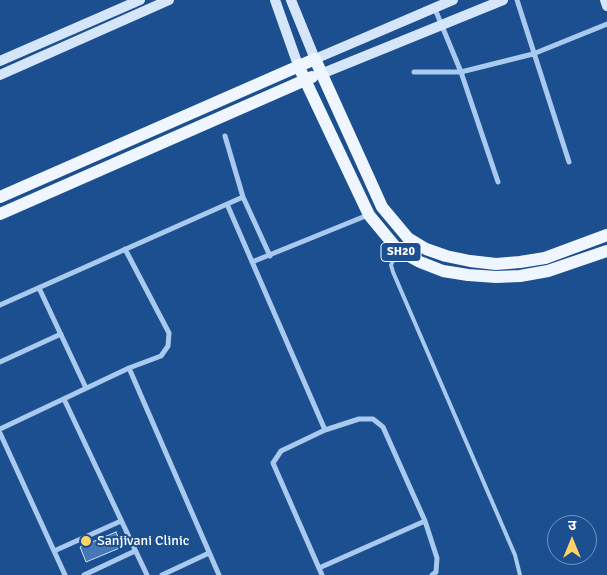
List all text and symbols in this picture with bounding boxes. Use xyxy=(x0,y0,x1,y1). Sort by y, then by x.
road number: SH20 xyxy=(381,242,421,262)
north arrow xyxy=(547,515,597,565)
text: उ xyxy=(568,517,576,534)
place label: Sanjivani Clinic xyxy=(97,533,189,549)
marker: Sanjivani Clinic xyxy=(79,534,93,548)

